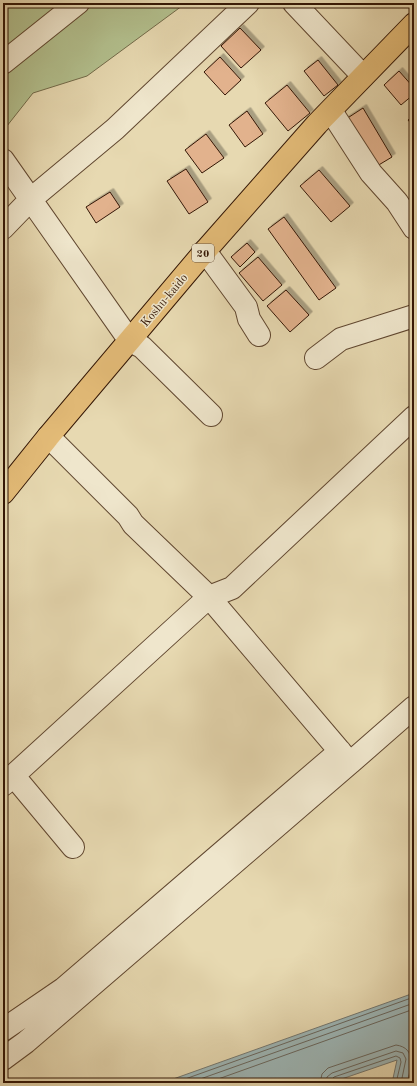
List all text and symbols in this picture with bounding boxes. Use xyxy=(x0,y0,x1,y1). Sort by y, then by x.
road number: 20 xyxy=(192,244,214,262)
street label: Koshu-kaido xyxy=(139,272,190,329)

